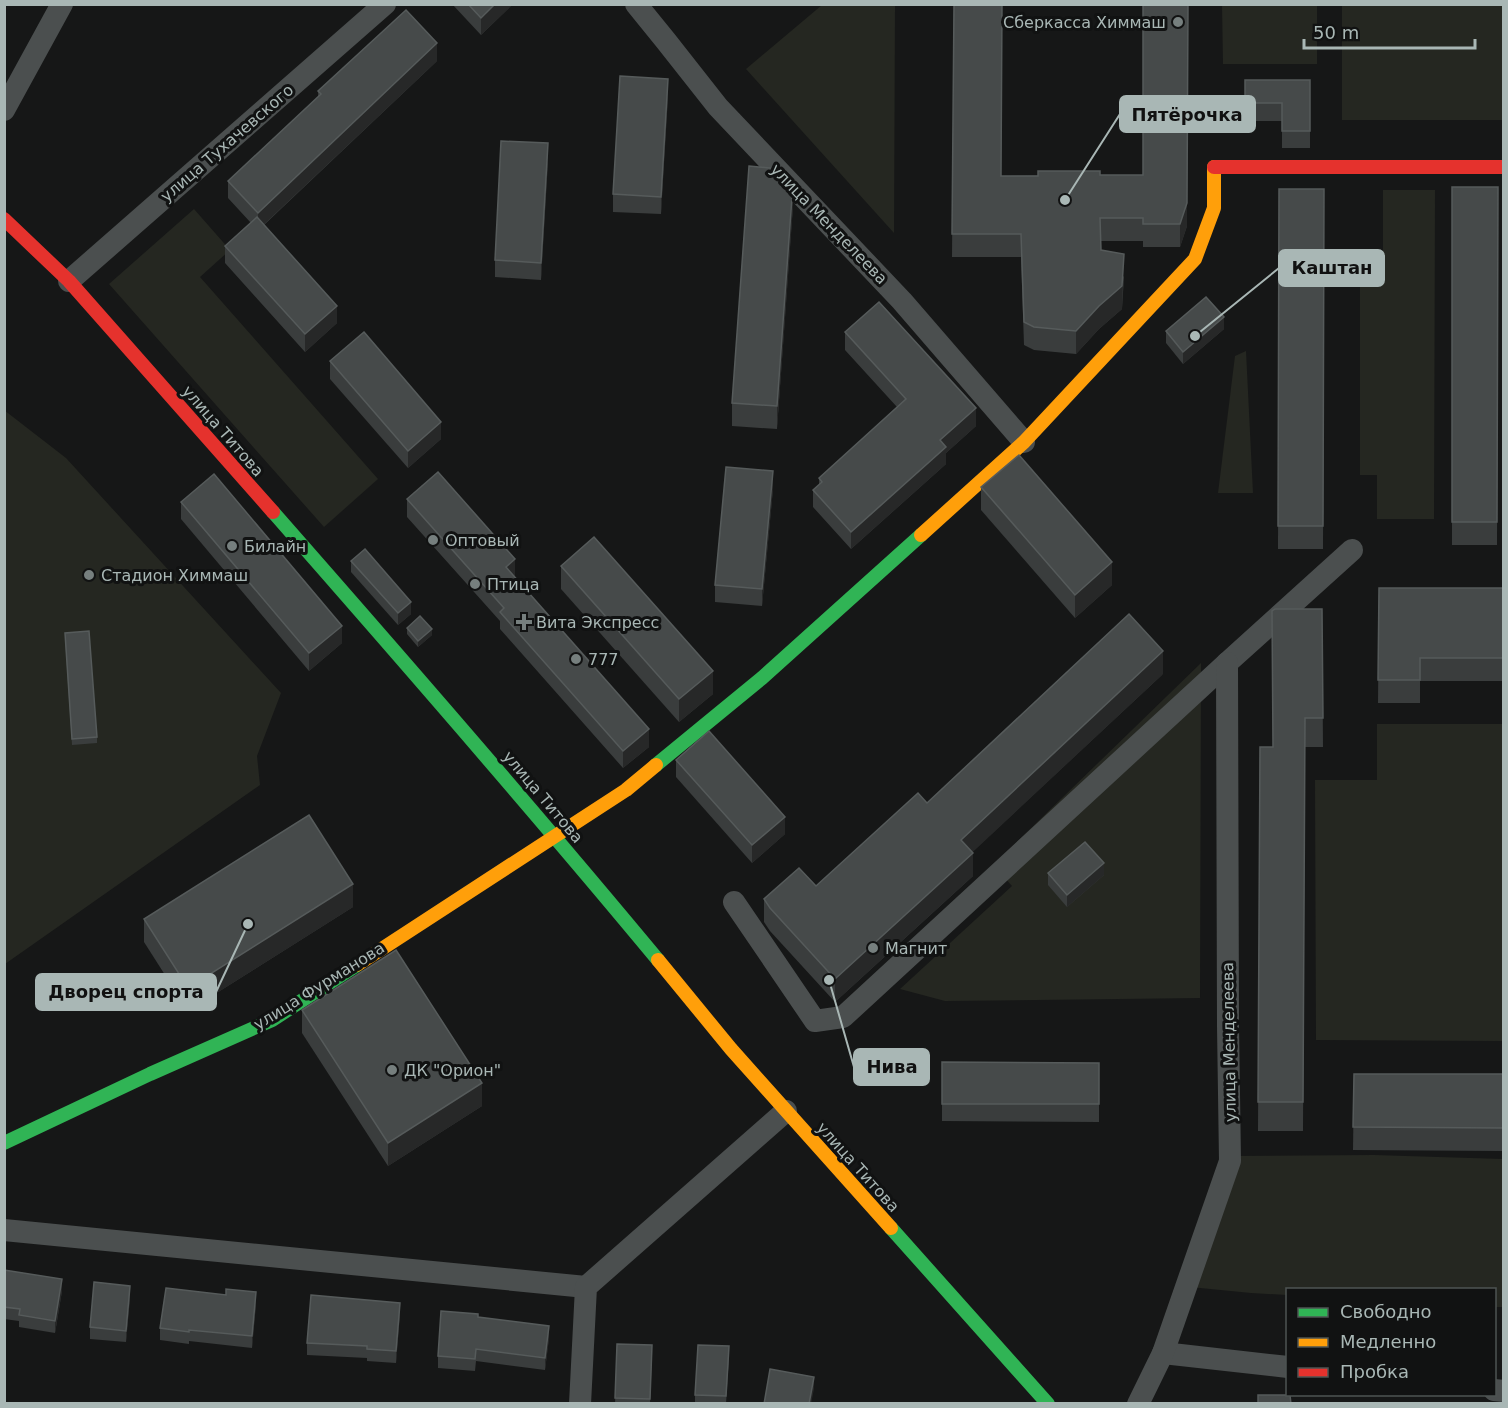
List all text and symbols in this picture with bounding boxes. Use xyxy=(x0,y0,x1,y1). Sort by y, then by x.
scale bar xyxy=(1304,12,1475,50)
place label: Сберкасса Химмаш xyxy=(1003,13,1166,32)
marker: Сберкасса Химмаш xyxy=(1171,15,1185,29)
text: 50 m xyxy=(1313,22,1359,43)
street label: улица Тухачевского xyxy=(157,80,297,206)
callout: Пятёрочка xyxy=(1120,96,1255,132)
text: Пятёрочка xyxy=(1131,104,1243,125)
street label: улица Менделеева xyxy=(767,160,891,288)
callout: Каштан xyxy=(1279,250,1384,286)
text: Каштан xyxy=(1292,257,1373,278)
street label: улица Титова xyxy=(178,382,268,480)
place label: Оптовый xyxy=(445,531,520,550)
marker: Оптовый xyxy=(426,533,440,547)
place label: Билайн xyxy=(244,537,306,556)
marker: Билайн xyxy=(225,539,239,553)
place label: Стадион Химмаш xyxy=(101,566,248,585)
marker: Стадион Химмаш xyxy=(82,568,96,582)
place label: Птица xyxy=(487,575,539,594)
marker: Птица xyxy=(468,577,482,591)
place label: Вита Экспресс xyxy=(536,613,659,632)
marker: Вита Экспресс xyxy=(517,615,531,629)
place label: 777 xyxy=(588,650,619,669)
marker: 777 xyxy=(569,652,583,666)
street label: улица Титова xyxy=(499,747,587,847)
street label: улица Фурманова xyxy=(250,938,388,1034)
place label: Магнит xyxy=(885,939,947,958)
marker: Магнит xyxy=(866,941,880,955)
street label: улица Менделеева xyxy=(1218,962,1240,1122)
callout: Дворец спорта xyxy=(36,974,216,1010)
text: Дворец спорта xyxy=(48,981,204,1002)
callout: Нива xyxy=(854,1049,929,1085)
text: Нива xyxy=(866,1056,918,1077)
place label: ДК "Орион" xyxy=(404,1061,501,1080)
marker: ДК "Орион" xyxy=(385,1063,399,1077)
street label: улица Титова xyxy=(813,1118,903,1216)
legend xyxy=(1286,1288,1496,1396)
text: Свободно xyxy=(1340,1301,1432,1322)
text: Медленно xyxy=(1340,1331,1436,1352)
text: Пробка xyxy=(1340,1361,1409,1382)

